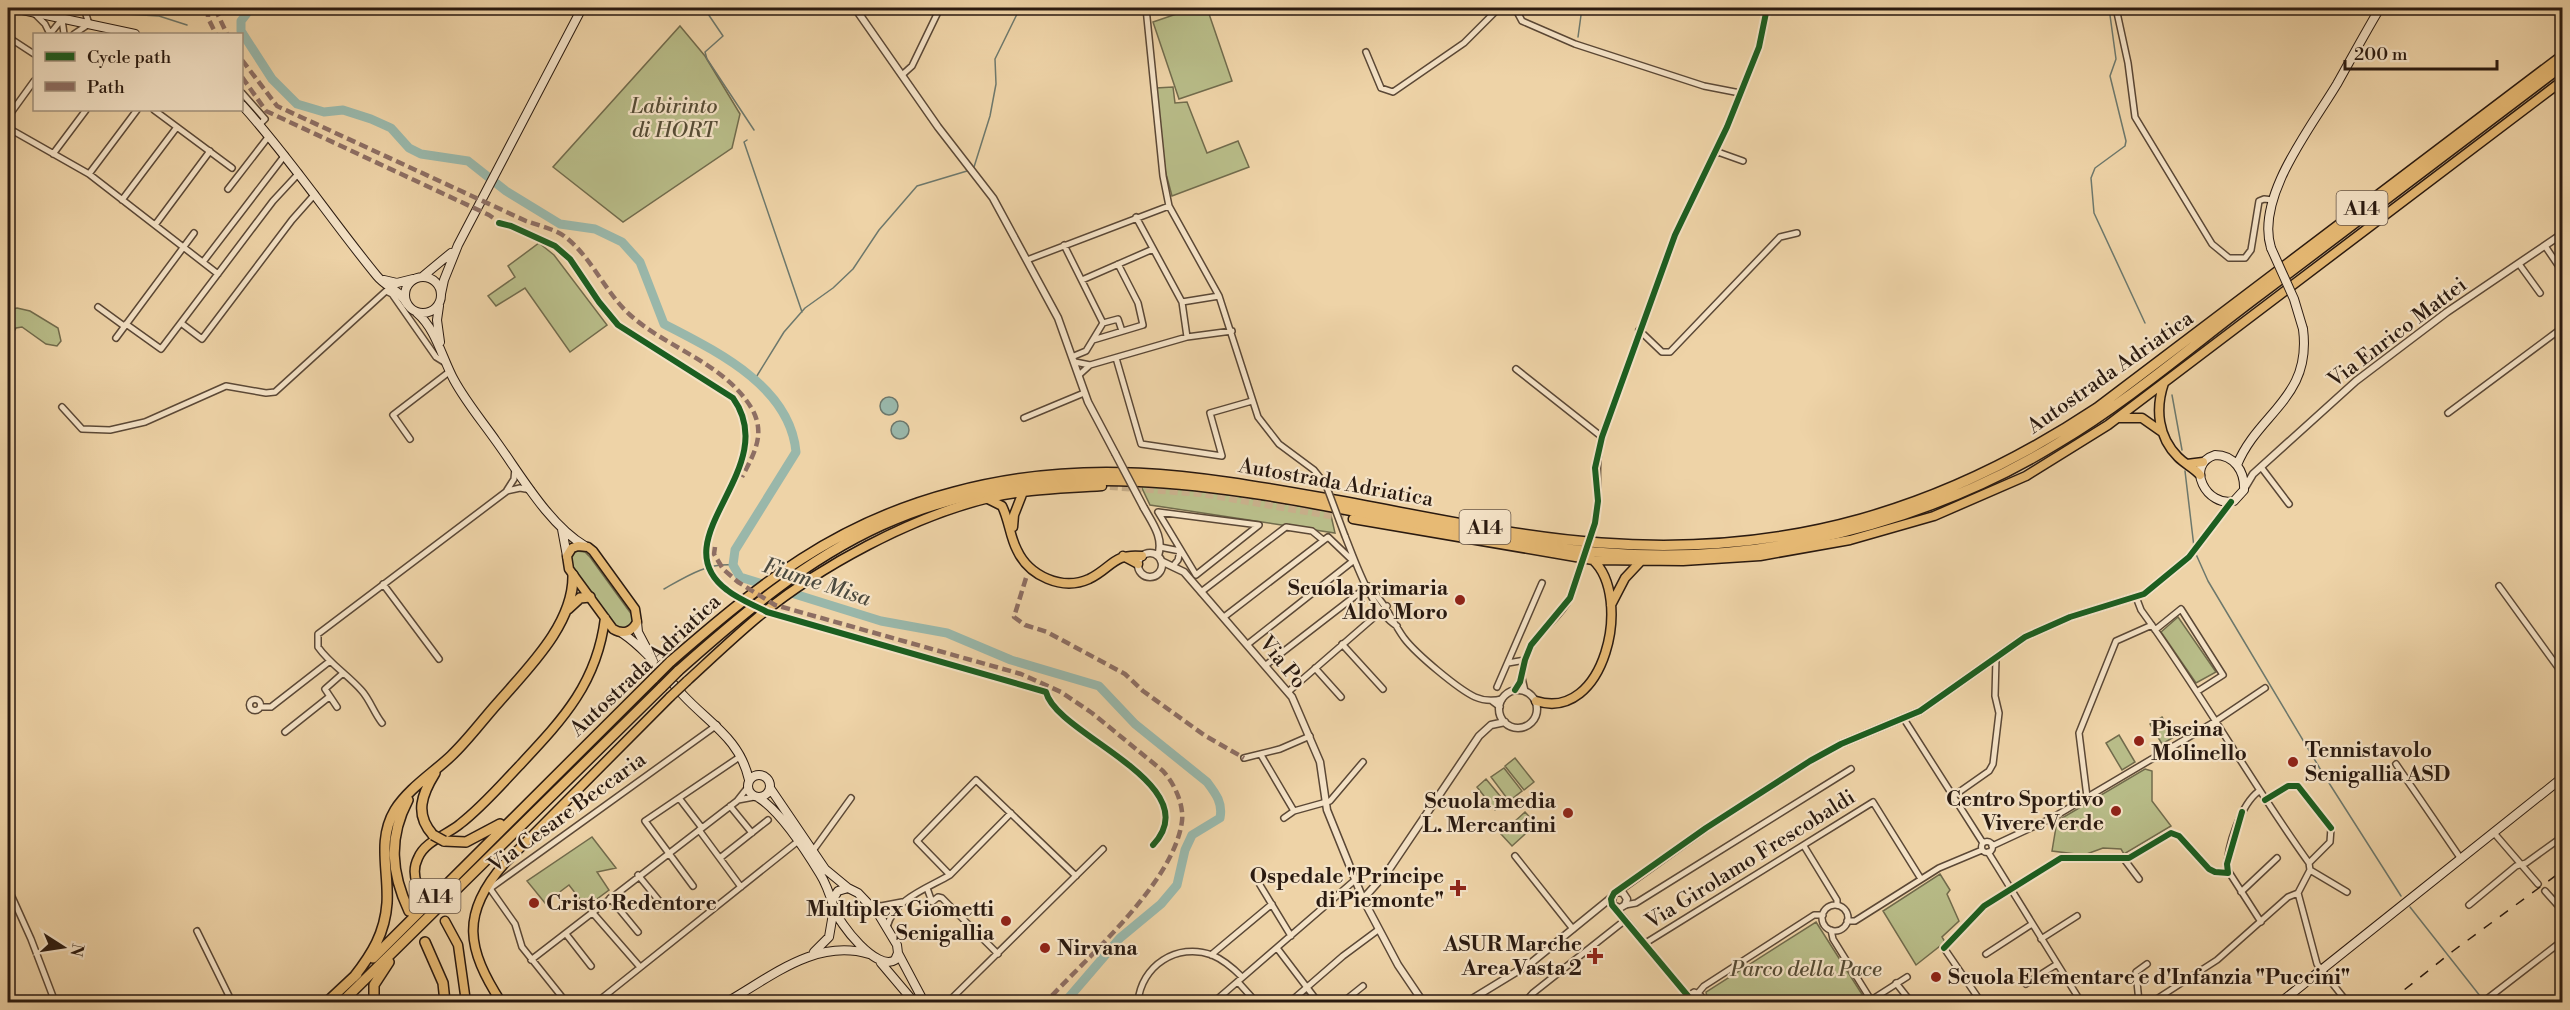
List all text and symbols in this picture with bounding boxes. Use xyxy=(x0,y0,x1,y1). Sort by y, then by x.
legend xyxy=(33,33,243,111)
scale bar xyxy=(2345,33,2496,71)
text: 200 m xyxy=(2354,43,2408,66)
text: Cycle path xyxy=(87,46,171,69)
text: Path xyxy=(87,76,125,99)
park label: Labirinto di HORT xyxy=(630,94,719,144)
road number: A14 xyxy=(2336,191,2388,225)
street label: Via Enrico Mattei xyxy=(2322,272,2472,394)
street label: Autostrada Adriatica xyxy=(2022,305,2199,441)
street label: Autostrada Adriatica xyxy=(1236,453,1436,513)
road number: A14 xyxy=(1460,510,1510,544)
water label: Fiume Misa xyxy=(759,552,875,613)
place label: Scuola primaria Aldo Moro xyxy=(1288,576,1449,626)
street label: Autostrada Adriatica xyxy=(564,589,727,743)
marker: Scuola primaria Aldo Moro xyxy=(1453,593,1467,607)
street label: Via Po xyxy=(1252,630,1311,694)
place label: Piscina Molinello xyxy=(2151,717,2247,767)
marker: Piscina Molinello xyxy=(2132,734,2146,748)
place label: Tennistavolo Senigallia ASD xyxy=(2305,738,2450,788)
street label: Via Cesare Beccaria xyxy=(483,747,652,879)
marker: Tennistavolo Senigallia ASD xyxy=(2286,755,2300,769)
street label: Via Girolamo Frescobaldi xyxy=(1640,785,1860,936)
place label: Centro Sportivo VivereVerde xyxy=(1946,787,2104,837)
place label: Scuola media L. Mercantini xyxy=(1422,789,1557,839)
marker: Centro Sportivo VivereVerde xyxy=(2109,804,2123,818)
marker: Scuola media L. Mercantini xyxy=(1561,806,1575,820)
place label: Ospedale "Principe di Piemonte" xyxy=(1250,864,1444,914)
road number: A14 xyxy=(410,879,460,913)
marker: Ospedale "Principe di Piemonte" xyxy=(1449,879,1467,897)
place label: Cristo Redentore xyxy=(546,891,717,917)
marker: Cristo Redentore xyxy=(527,896,541,910)
place label: Multiplex Giometti Senigallia xyxy=(806,897,995,947)
marker: Multiplex Giometti Senigallia xyxy=(999,914,1013,928)
north arrow xyxy=(33,917,93,977)
place label: ASUR Marche Area Vasta 2 xyxy=(1443,932,1582,982)
place label: Nirvana xyxy=(1057,936,1138,962)
marker: Nirvana xyxy=(1038,941,1052,955)
text: N xyxy=(66,942,88,959)
marker: ASUR Marche Area Vasta 2 xyxy=(1586,947,1604,965)
park label: Parco della Pace xyxy=(1729,957,1882,983)
place label: Scuola Elementare e d'Infanzia "Puccini" xyxy=(1948,965,2350,991)
marker: Scuola Elementare e d'Infanzia "Puccini" xyxy=(1929,970,1943,984)

